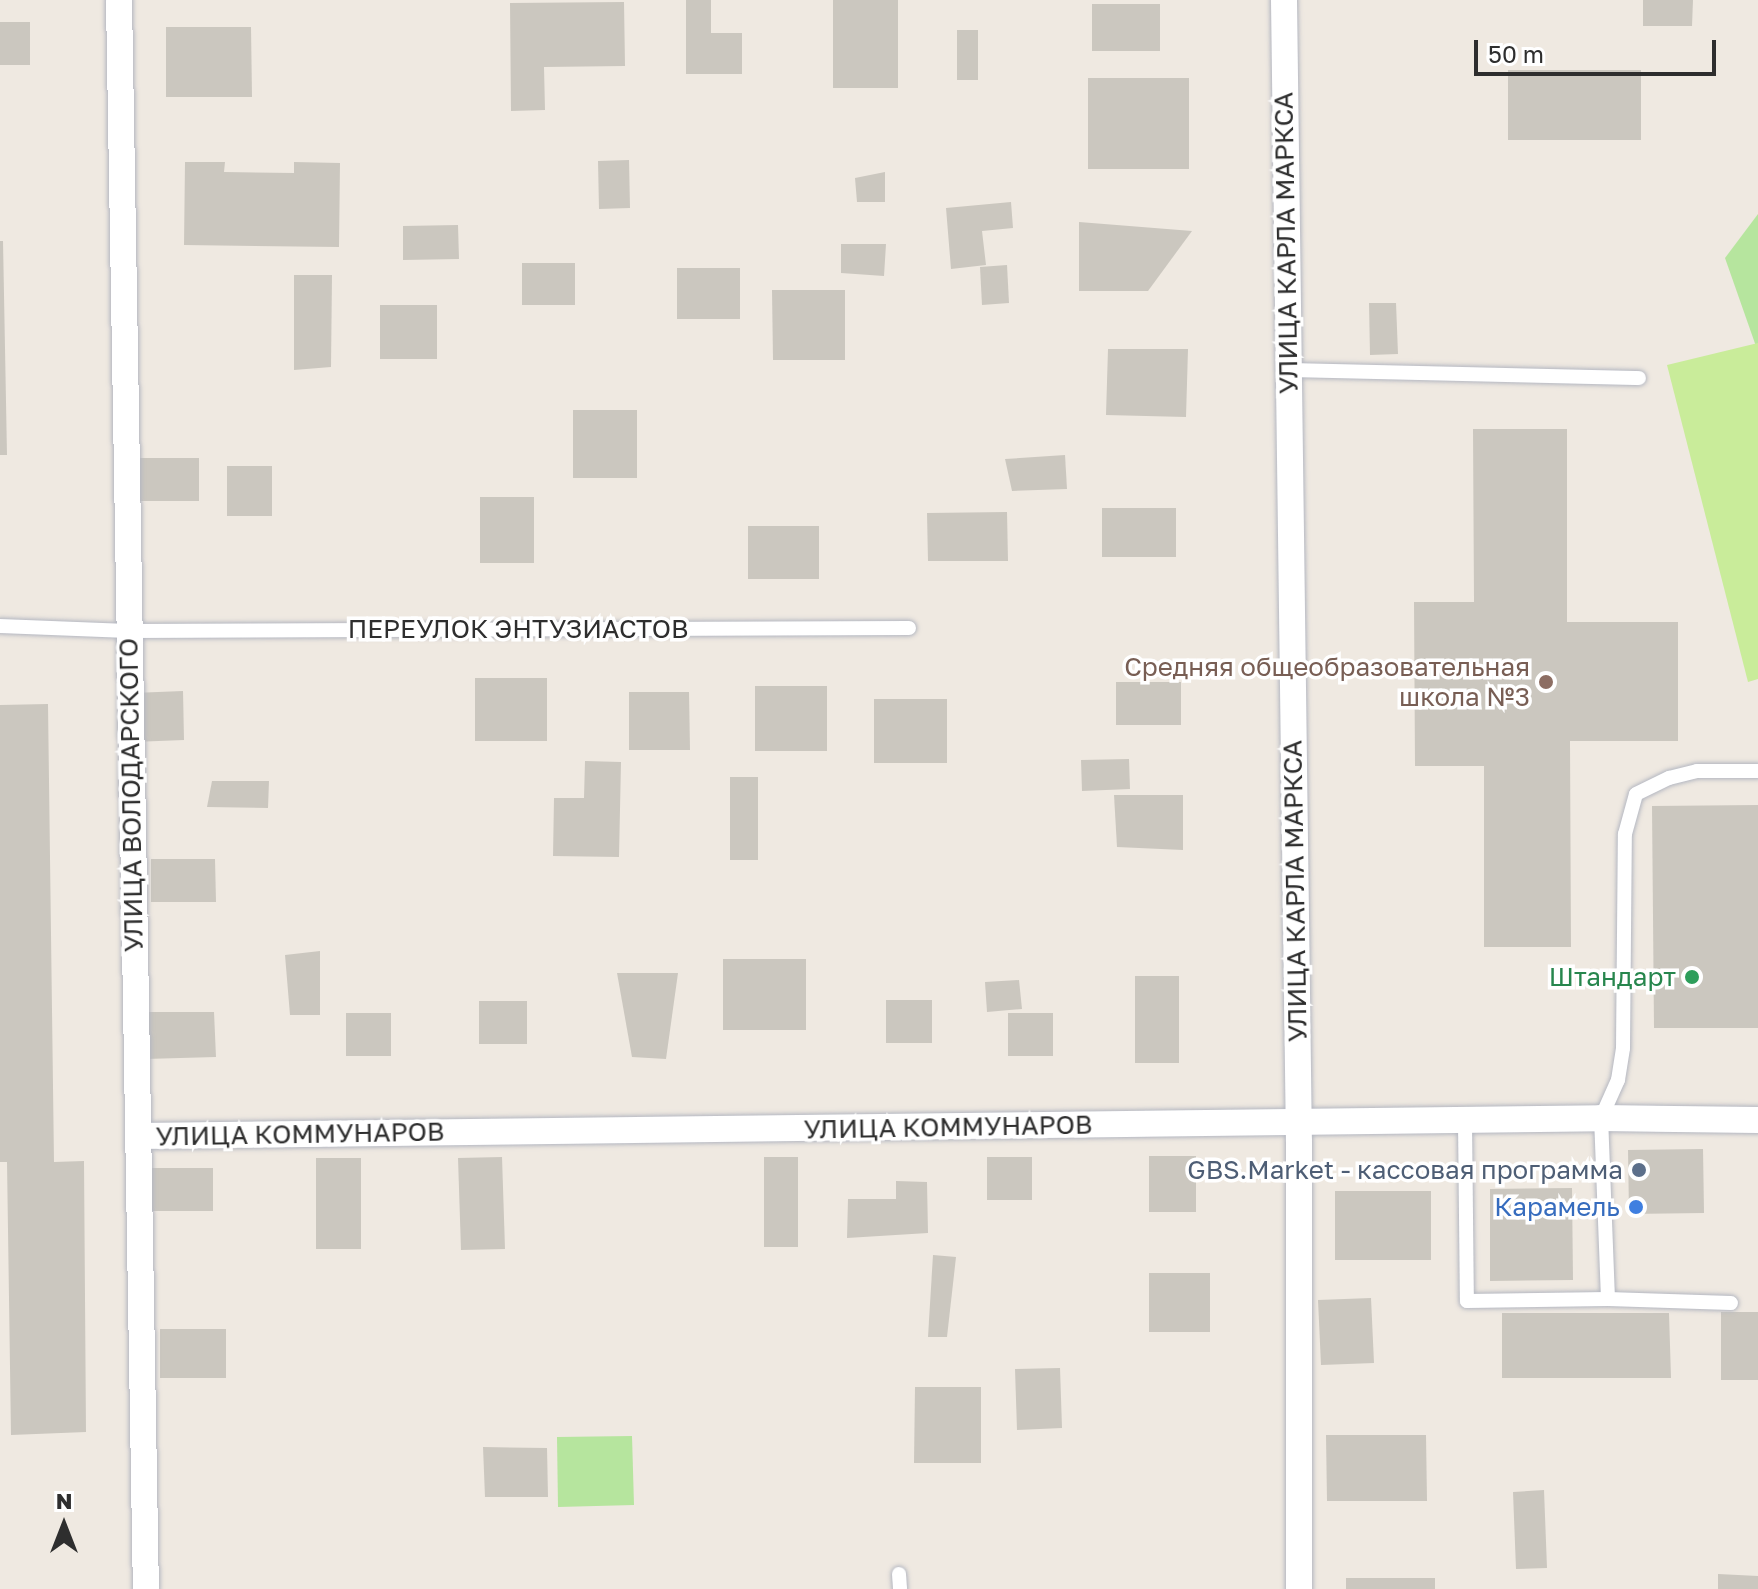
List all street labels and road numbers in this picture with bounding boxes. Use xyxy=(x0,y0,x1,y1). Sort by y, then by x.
street label: УЛИЦА КАРЛА МАРКСА xyxy=(1268,92,1304,394)
street label: ПЕРЕУЛОК ЭНТУЗИАСТОВ xyxy=(348,613,688,645)
street label: УЛИЦА ВОЛОДАРСКОГО xyxy=(113,638,149,952)
street label: УЛИЦА КАРЛА МАРКСА xyxy=(1277,740,1313,1042)
street label: УЛИЦА КОММУНАРОВ xyxy=(803,1109,1093,1145)
street label: УЛИЦА КОММУНАРОВ xyxy=(155,1116,445,1152)

